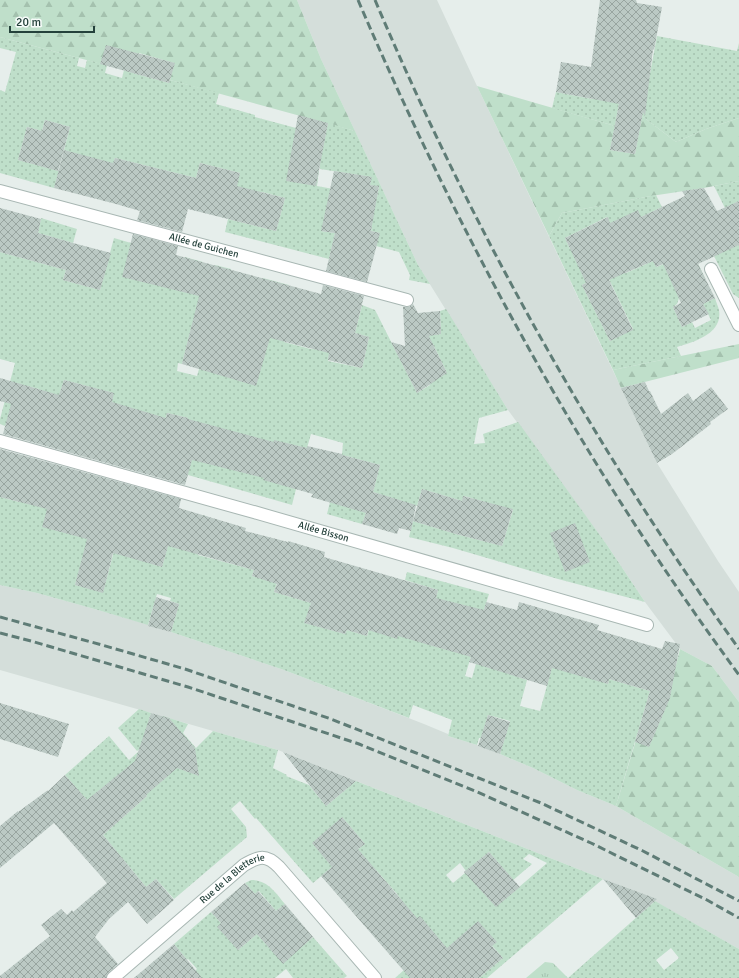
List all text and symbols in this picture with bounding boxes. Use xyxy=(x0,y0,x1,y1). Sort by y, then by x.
scale bar xyxy=(10,8,94,34)
text: 20 m xyxy=(16,15,41,30)
street label: Allée de Guichen xyxy=(168,231,240,261)
street label: Allée Bisson xyxy=(297,519,350,545)
street label: Rue de la Bletterie xyxy=(197,852,265,906)

